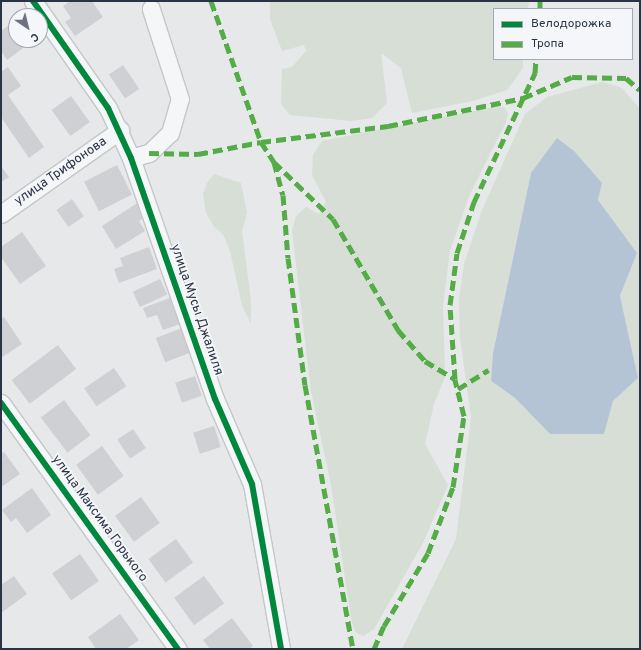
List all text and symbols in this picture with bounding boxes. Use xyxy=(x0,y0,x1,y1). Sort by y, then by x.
north arrow xyxy=(8,8,48,48)
legend xyxy=(493,8,633,60)
text: Велодорожка xyxy=(531,16,611,32)
text: С xyxy=(27,29,41,45)
text: Тропа xyxy=(531,36,564,52)
street label: улица Трифонова xyxy=(12,134,110,210)
street label: улица Мусы Джалиля xyxy=(166,242,226,378)
street label: улица Максима Горького xyxy=(48,453,150,585)

